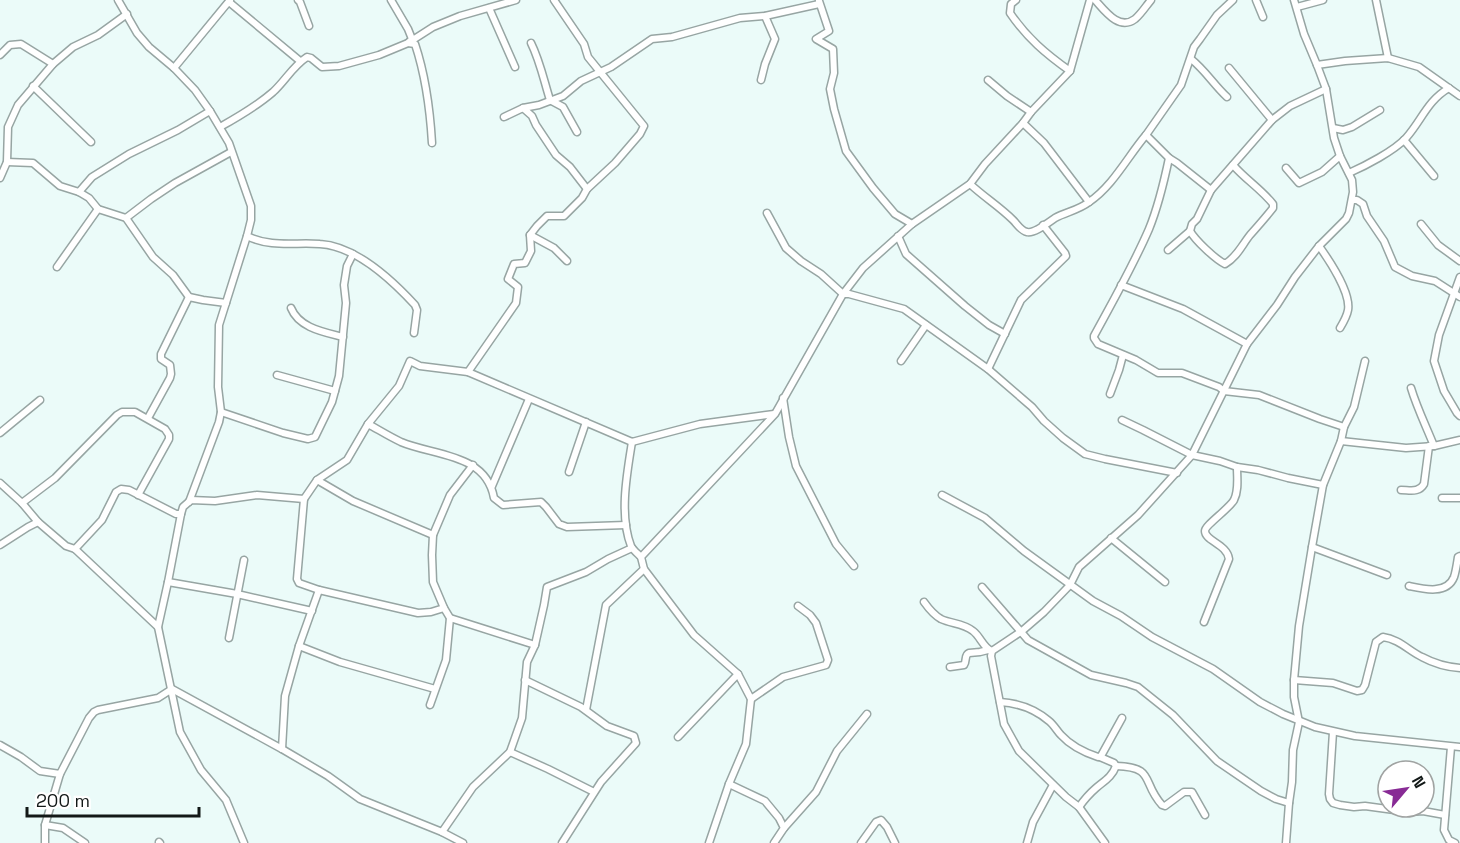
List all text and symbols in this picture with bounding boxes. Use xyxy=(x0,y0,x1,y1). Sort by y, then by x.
north arrow xyxy=(1376,759,1436,819)
text: N xyxy=(1407,772,1430,792)
scale bar xyxy=(27,780,200,818)
text: 200 m xyxy=(36,789,90,812)

